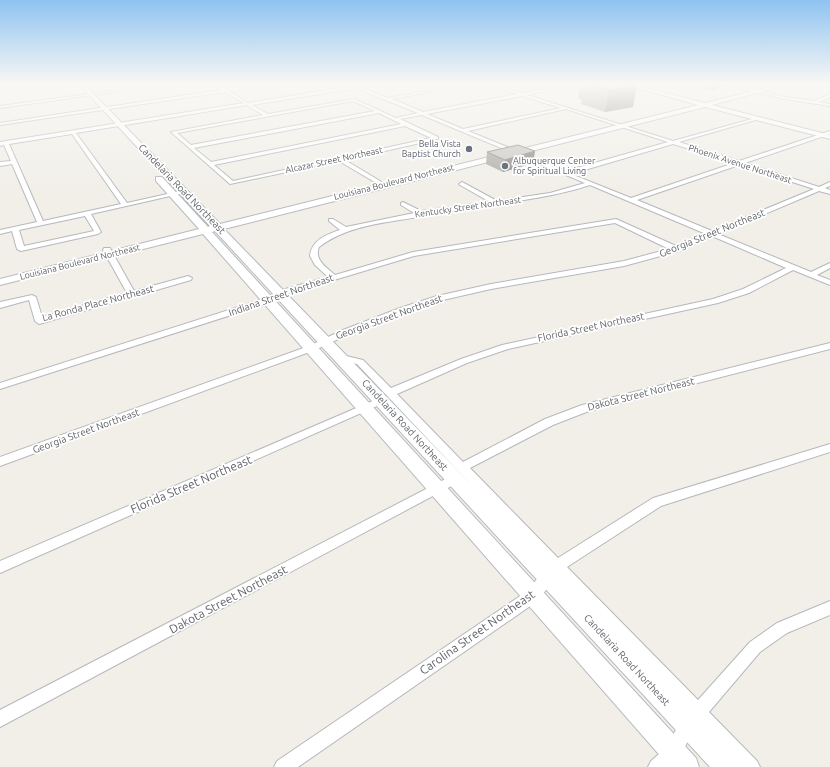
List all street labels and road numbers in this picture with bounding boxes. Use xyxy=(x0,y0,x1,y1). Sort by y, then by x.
street label: Candelaria Road Northeast xyxy=(136,142,228,236)
street label: Phoenix Avenue Northeast xyxy=(687,143,793,186)
street label: Alcazar Street Northeast xyxy=(284,145,384,175)
street label: Louisiana Boulevard Northeast xyxy=(333,162,456,202)
street label: Kentucky Street Northeast xyxy=(414,195,522,219)
street label: Georgia Street Northeast xyxy=(658,207,766,259)
street label: Louisiana Boulevard Northeast xyxy=(19,242,142,282)
street label: Indiana Street Northeast xyxy=(227,272,335,318)
street label: La Ronda Place Northeast xyxy=(41,283,155,323)
street label: Georgia Street Northeast xyxy=(334,292,444,341)
street label: Florida Street Northeast xyxy=(537,310,645,344)
street label: Dakota Street Northeast xyxy=(586,375,696,413)
street label: Candelaria Road Northeast xyxy=(360,377,450,473)
street label: Georgia Street Northeast xyxy=(31,406,141,455)
street label: Florida Street Northeast xyxy=(128,452,254,515)
street label: Dakota Street Northeast xyxy=(167,562,289,636)
street label: Carolina Street Northeast xyxy=(417,587,537,677)
street label: Candelaria Road Northeast xyxy=(582,612,672,708)

